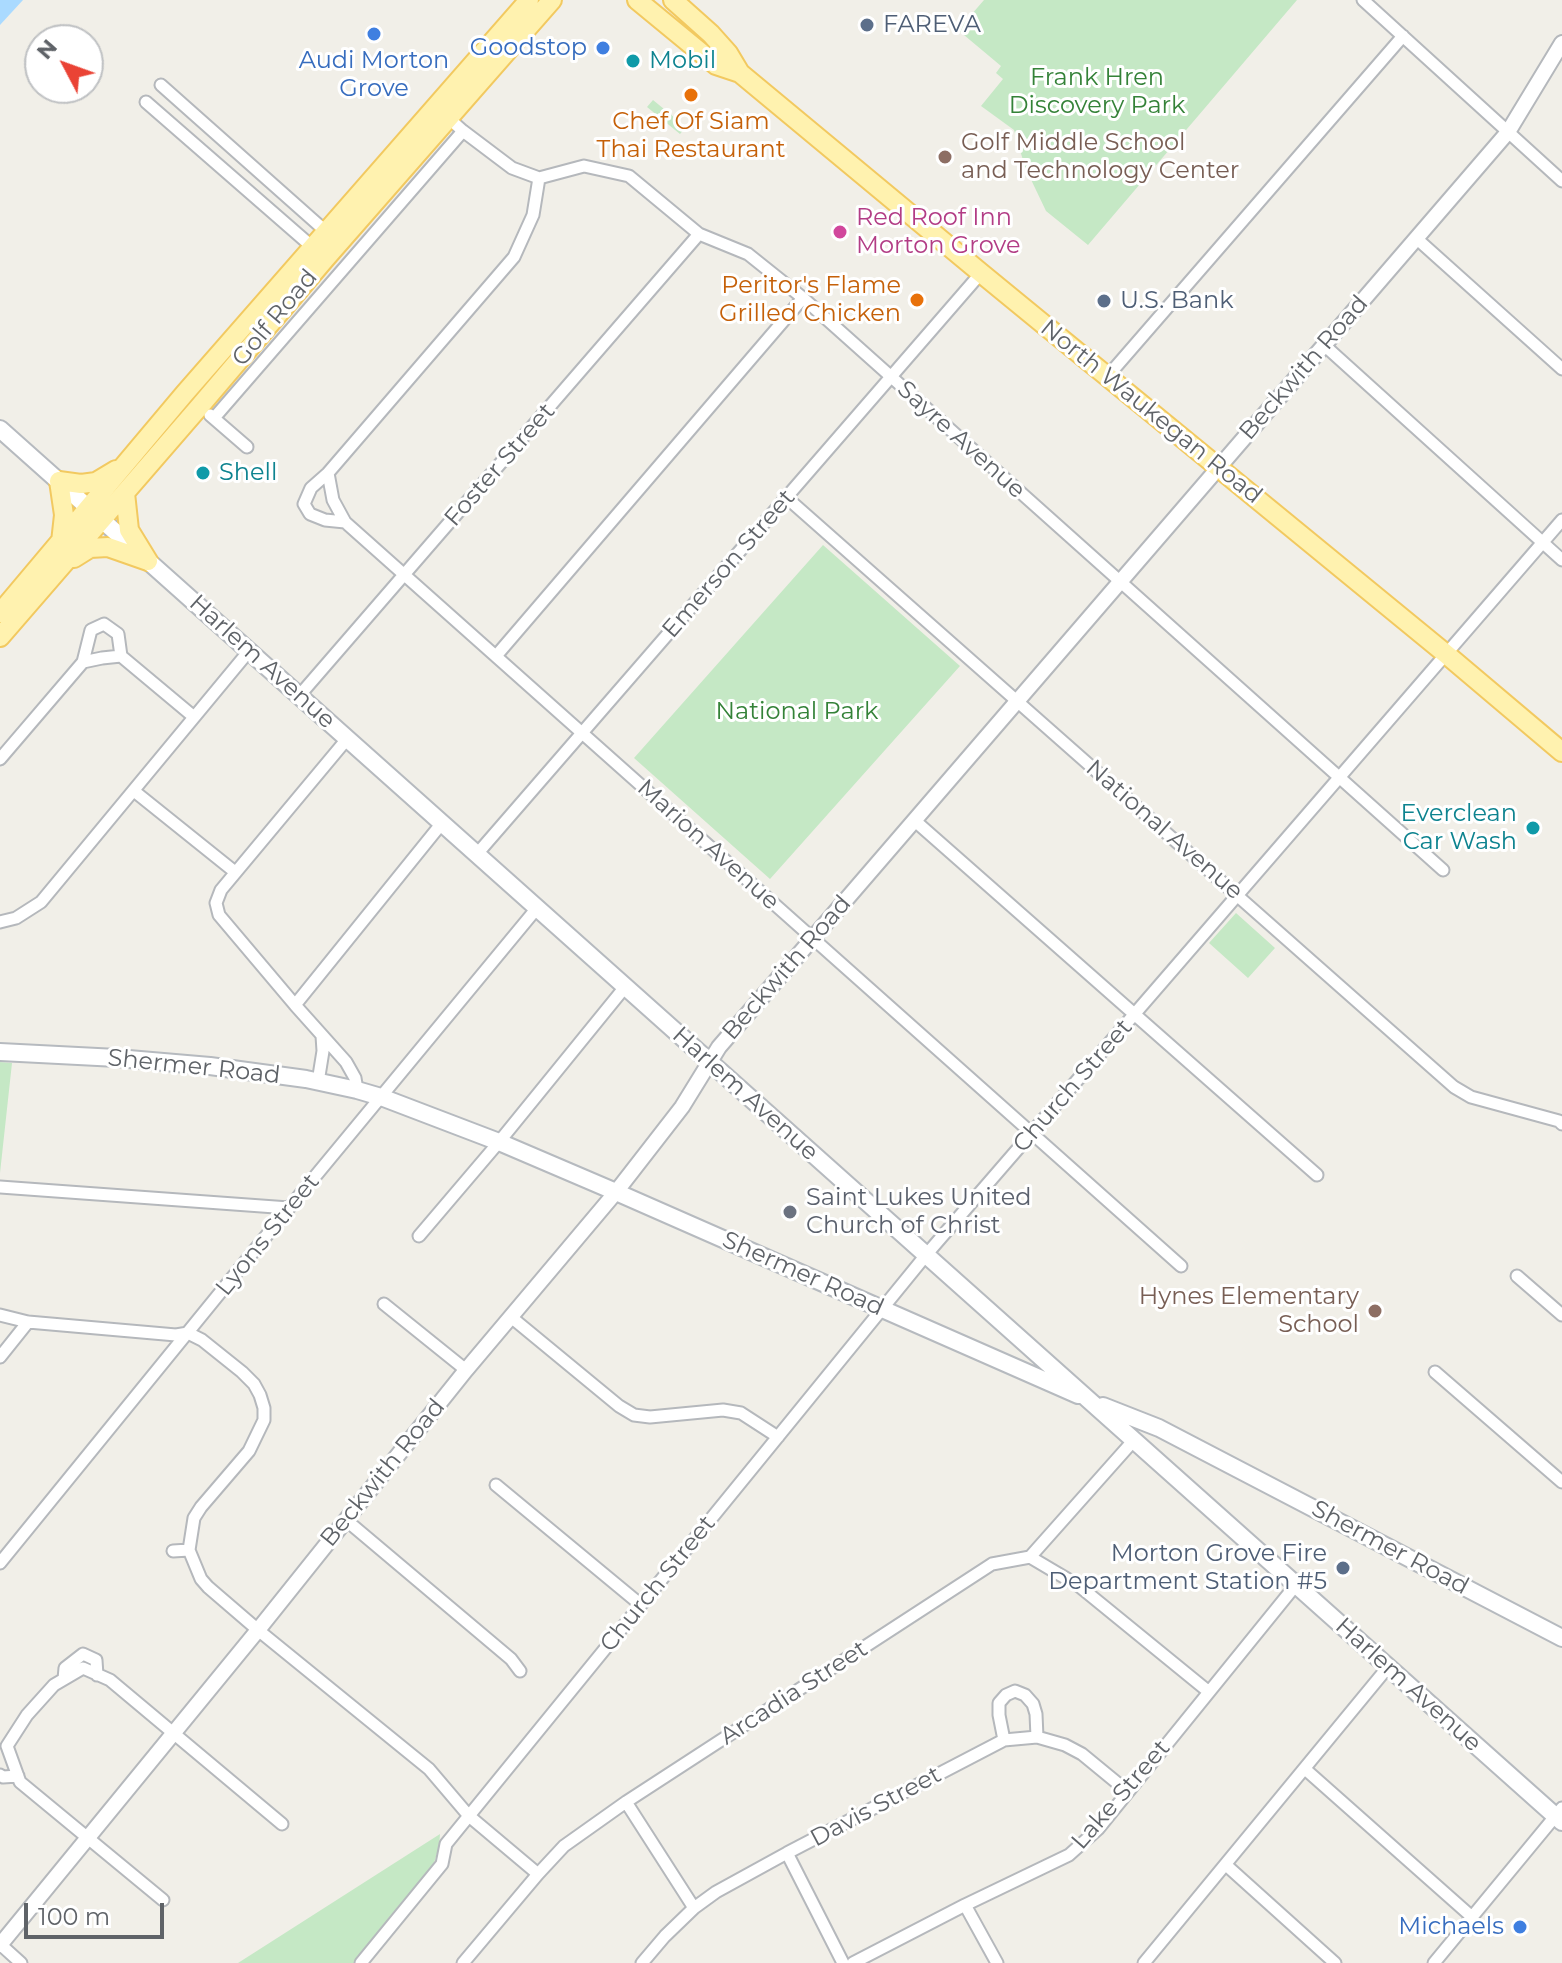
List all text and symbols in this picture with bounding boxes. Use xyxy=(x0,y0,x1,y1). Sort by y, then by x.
place label: FAREVA xyxy=(883,11,981,39)
marker: FAREVA xyxy=(858,16,876,34)
north arrow xyxy=(24,24,104,104)
marker: Audi Morton Grove xyxy=(365,25,383,43)
text: N xyxy=(31,34,63,65)
place label: Goodstop xyxy=(470,34,587,62)
marker: Goodstop xyxy=(594,39,612,57)
place label: Audi Morton Grove xyxy=(299,47,449,103)
place label: Mobil xyxy=(649,47,716,75)
marker: Mobil xyxy=(624,52,642,70)
park label: Frank Hren Discovery Park xyxy=(1009,64,1185,120)
marker: Chef Of Siam Thai Restaurant xyxy=(682,86,700,104)
place label: Chef Of Siam Thai Restaurant xyxy=(597,108,785,164)
place label: Golf Middle School and Technology Center xyxy=(961,129,1239,185)
marker: Golf Middle School and Technology Center xyxy=(936,148,954,166)
place label: Red Roof Inn Morton Grove xyxy=(856,204,1021,260)
marker: Red Roof Inn Morton Grove xyxy=(831,223,849,241)
street label: Golf Road xyxy=(226,264,324,372)
place label: Peritor's Flame Grilled Chicken xyxy=(719,272,901,328)
place label: U.S. Bank xyxy=(1120,287,1234,315)
street label: Beckwith Road xyxy=(1233,290,1375,446)
marker: Peritor's Flame Grilled Chicken xyxy=(908,291,926,309)
marker: U.S. Bank xyxy=(1095,292,1113,310)
street label: North Waukegan Road xyxy=(1034,314,1268,510)
street label: Sayre Avenue xyxy=(891,375,1031,505)
street label: Foster Street xyxy=(439,398,561,532)
place label: Shell xyxy=(219,459,277,487)
marker: Shell xyxy=(194,464,212,482)
street label: Emerson Street xyxy=(657,484,801,644)
street label: Harlem Avenue xyxy=(183,589,341,735)
park label: National Park xyxy=(716,698,878,726)
street label: National Avenue xyxy=(1080,754,1248,906)
street label: Marion Avenue xyxy=(631,774,785,916)
place label: Everclean Car Wash xyxy=(1400,800,1517,856)
marker: Everclean Car Wash xyxy=(1524,819,1542,837)
street label: Beckwith Road xyxy=(716,890,858,1046)
street label: Church Street xyxy=(1007,1014,1139,1158)
street label: Harlem Avenue xyxy=(666,1021,824,1167)
street label: Shermer Road xyxy=(106,1044,282,1090)
street label: Lyons Street xyxy=(210,1168,326,1302)
place label: Saint Lukes United Church of Christ xyxy=(806,1184,1032,1240)
marker: Saint Lukes United Church of Christ xyxy=(781,1203,799,1221)
street label: Shermer Road xyxy=(718,1226,888,1322)
place label: Hynes Elementary School xyxy=(1139,1283,1359,1339)
marker: Hynes Elementary School xyxy=(1366,1302,1384,1320)
street label: Beckwith Road xyxy=(315,1393,451,1553)
street label: Shermer Road xyxy=(1307,1495,1473,1601)
street label: Church Street xyxy=(594,1510,722,1658)
place label: Morton Grove Fire Department Station #5 xyxy=(1048,1540,1327,1596)
marker: Morton Grove Fire Department Station #5 xyxy=(1334,1559,1352,1577)
street label: Harlem Avenue xyxy=(1329,1612,1487,1758)
street label: Arcadia Street xyxy=(715,1635,873,1751)
street label: Lake Street xyxy=(1066,1734,1176,1856)
street label: Davis Street xyxy=(806,1761,946,1853)
scale bar xyxy=(28,1887,168,1937)
text: 100 m xyxy=(38,1902,110,1931)
place label: Michaels xyxy=(1398,1913,1504,1941)
marker: Michaels xyxy=(1511,1918,1529,1936)

